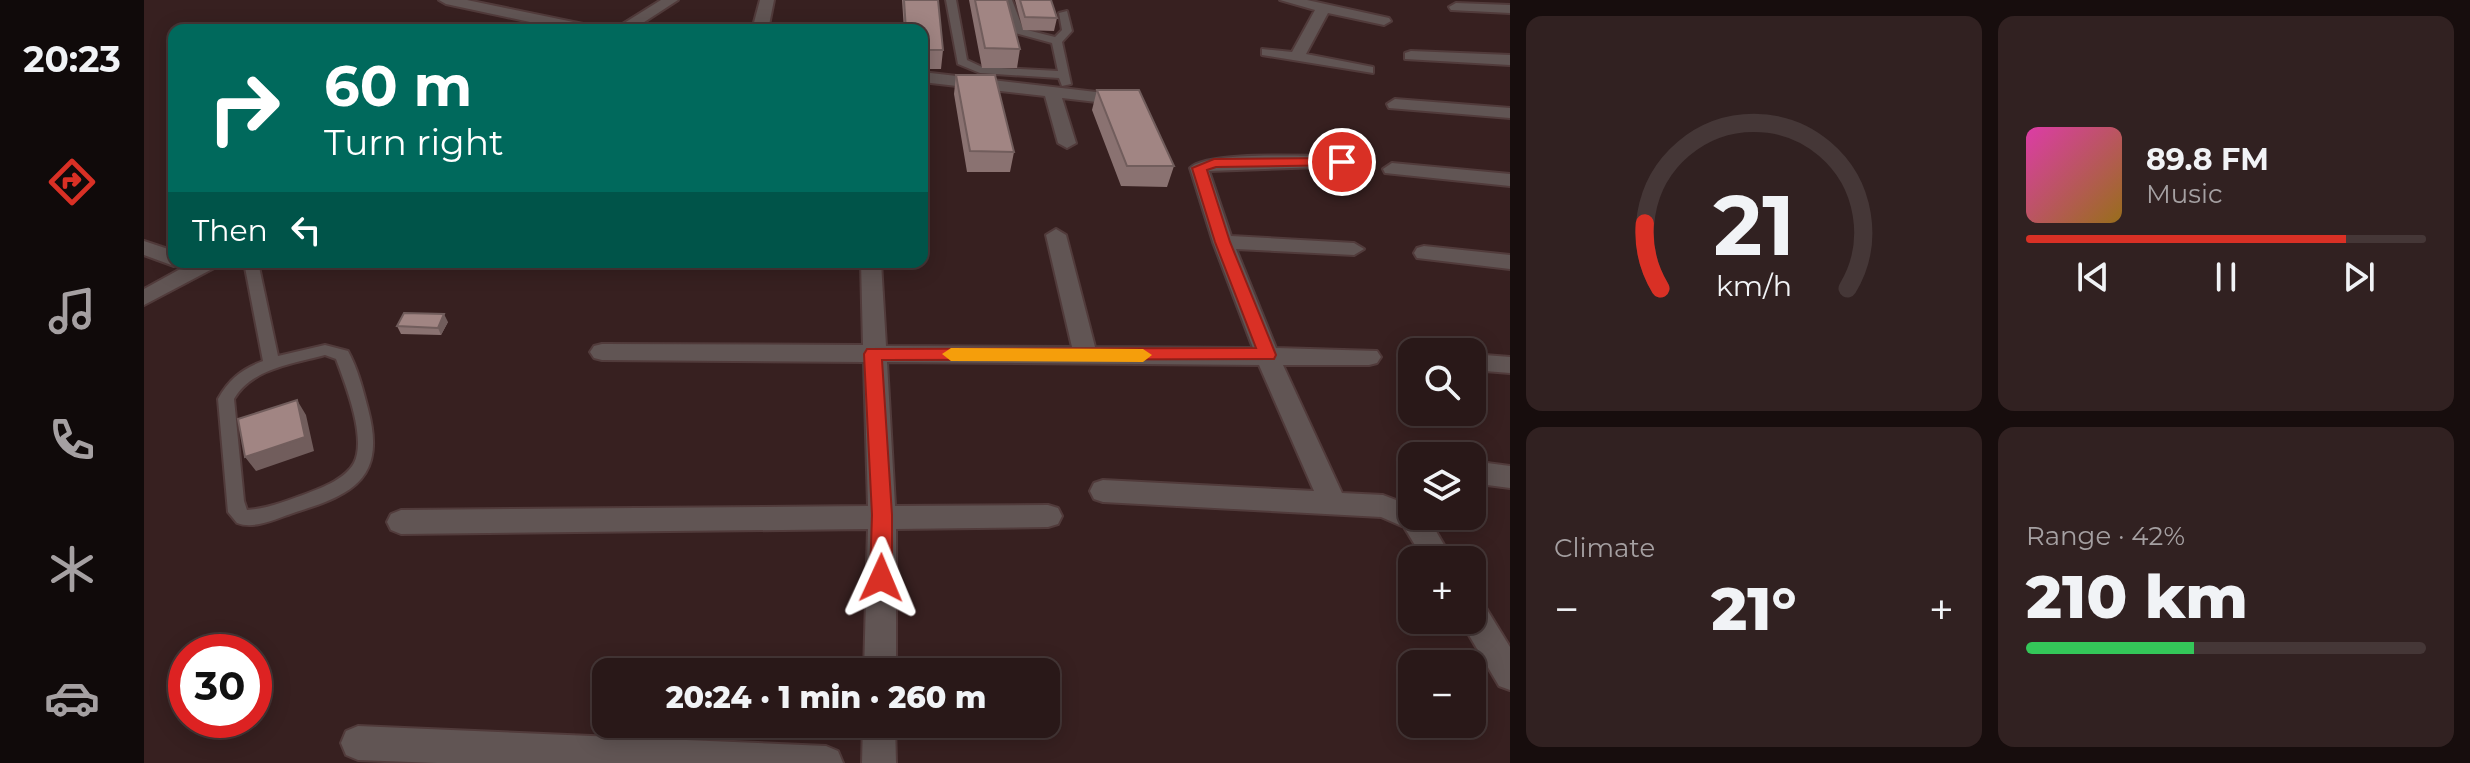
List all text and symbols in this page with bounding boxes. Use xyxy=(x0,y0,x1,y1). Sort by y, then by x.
text: 20:23 xyxy=(23,37,121,81)
text: 60 m xyxy=(324,52,472,120)
icon: right xyxy=(192,56,296,160)
text: Turn right xyxy=(324,120,504,164)
pin xyxy=(1308,128,1376,196)
icon: arrive xyxy=(1320,140,1364,184)
text: 89.8 FM xyxy=(2146,141,2269,178)
icon: directions xyxy=(44,154,100,210)
text: 21 xyxy=(1713,174,1795,276)
text: Music xyxy=(2146,178,2223,210)
icon: left xyxy=(284,208,328,252)
text: Then xyxy=(192,212,268,249)
icon: previous xyxy=(2071,255,2115,299)
icon: pause xyxy=(2204,255,2248,299)
icon: next xyxy=(2337,255,2381,299)
text: km/h xyxy=(1716,268,1792,303)
icon: music xyxy=(44,283,100,339)
map controls xyxy=(1398,338,1486,738)
button: search xyxy=(1398,338,1486,426)
icon: phone xyxy=(44,412,100,468)
button: layers xyxy=(1398,442,1486,530)
text: Range · 42% xyxy=(2026,520,2185,552)
text: Climate xyxy=(1554,532,1655,564)
position arrow xyxy=(839,536,923,620)
icon: climate xyxy=(44,541,100,597)
button: + xyxy=(1398,546,1486,634)
text: 210 km xyxy=(2026,560,2248,633)
text: 21° xyxy=(1711,572,1797,645)
text: − xyxy=(1554,582,1579,636)
text: + xyxy=(1929,582,1954,636)
speed limit sign: 30 xyxy=(168,634,272,738)
button: − xyxy=(1398,650,1486,738)
icon: car xyxy=(44,670,100,726)
text: 20:24 · 1 min · 260 m xyxy=(666,679,986,716)

